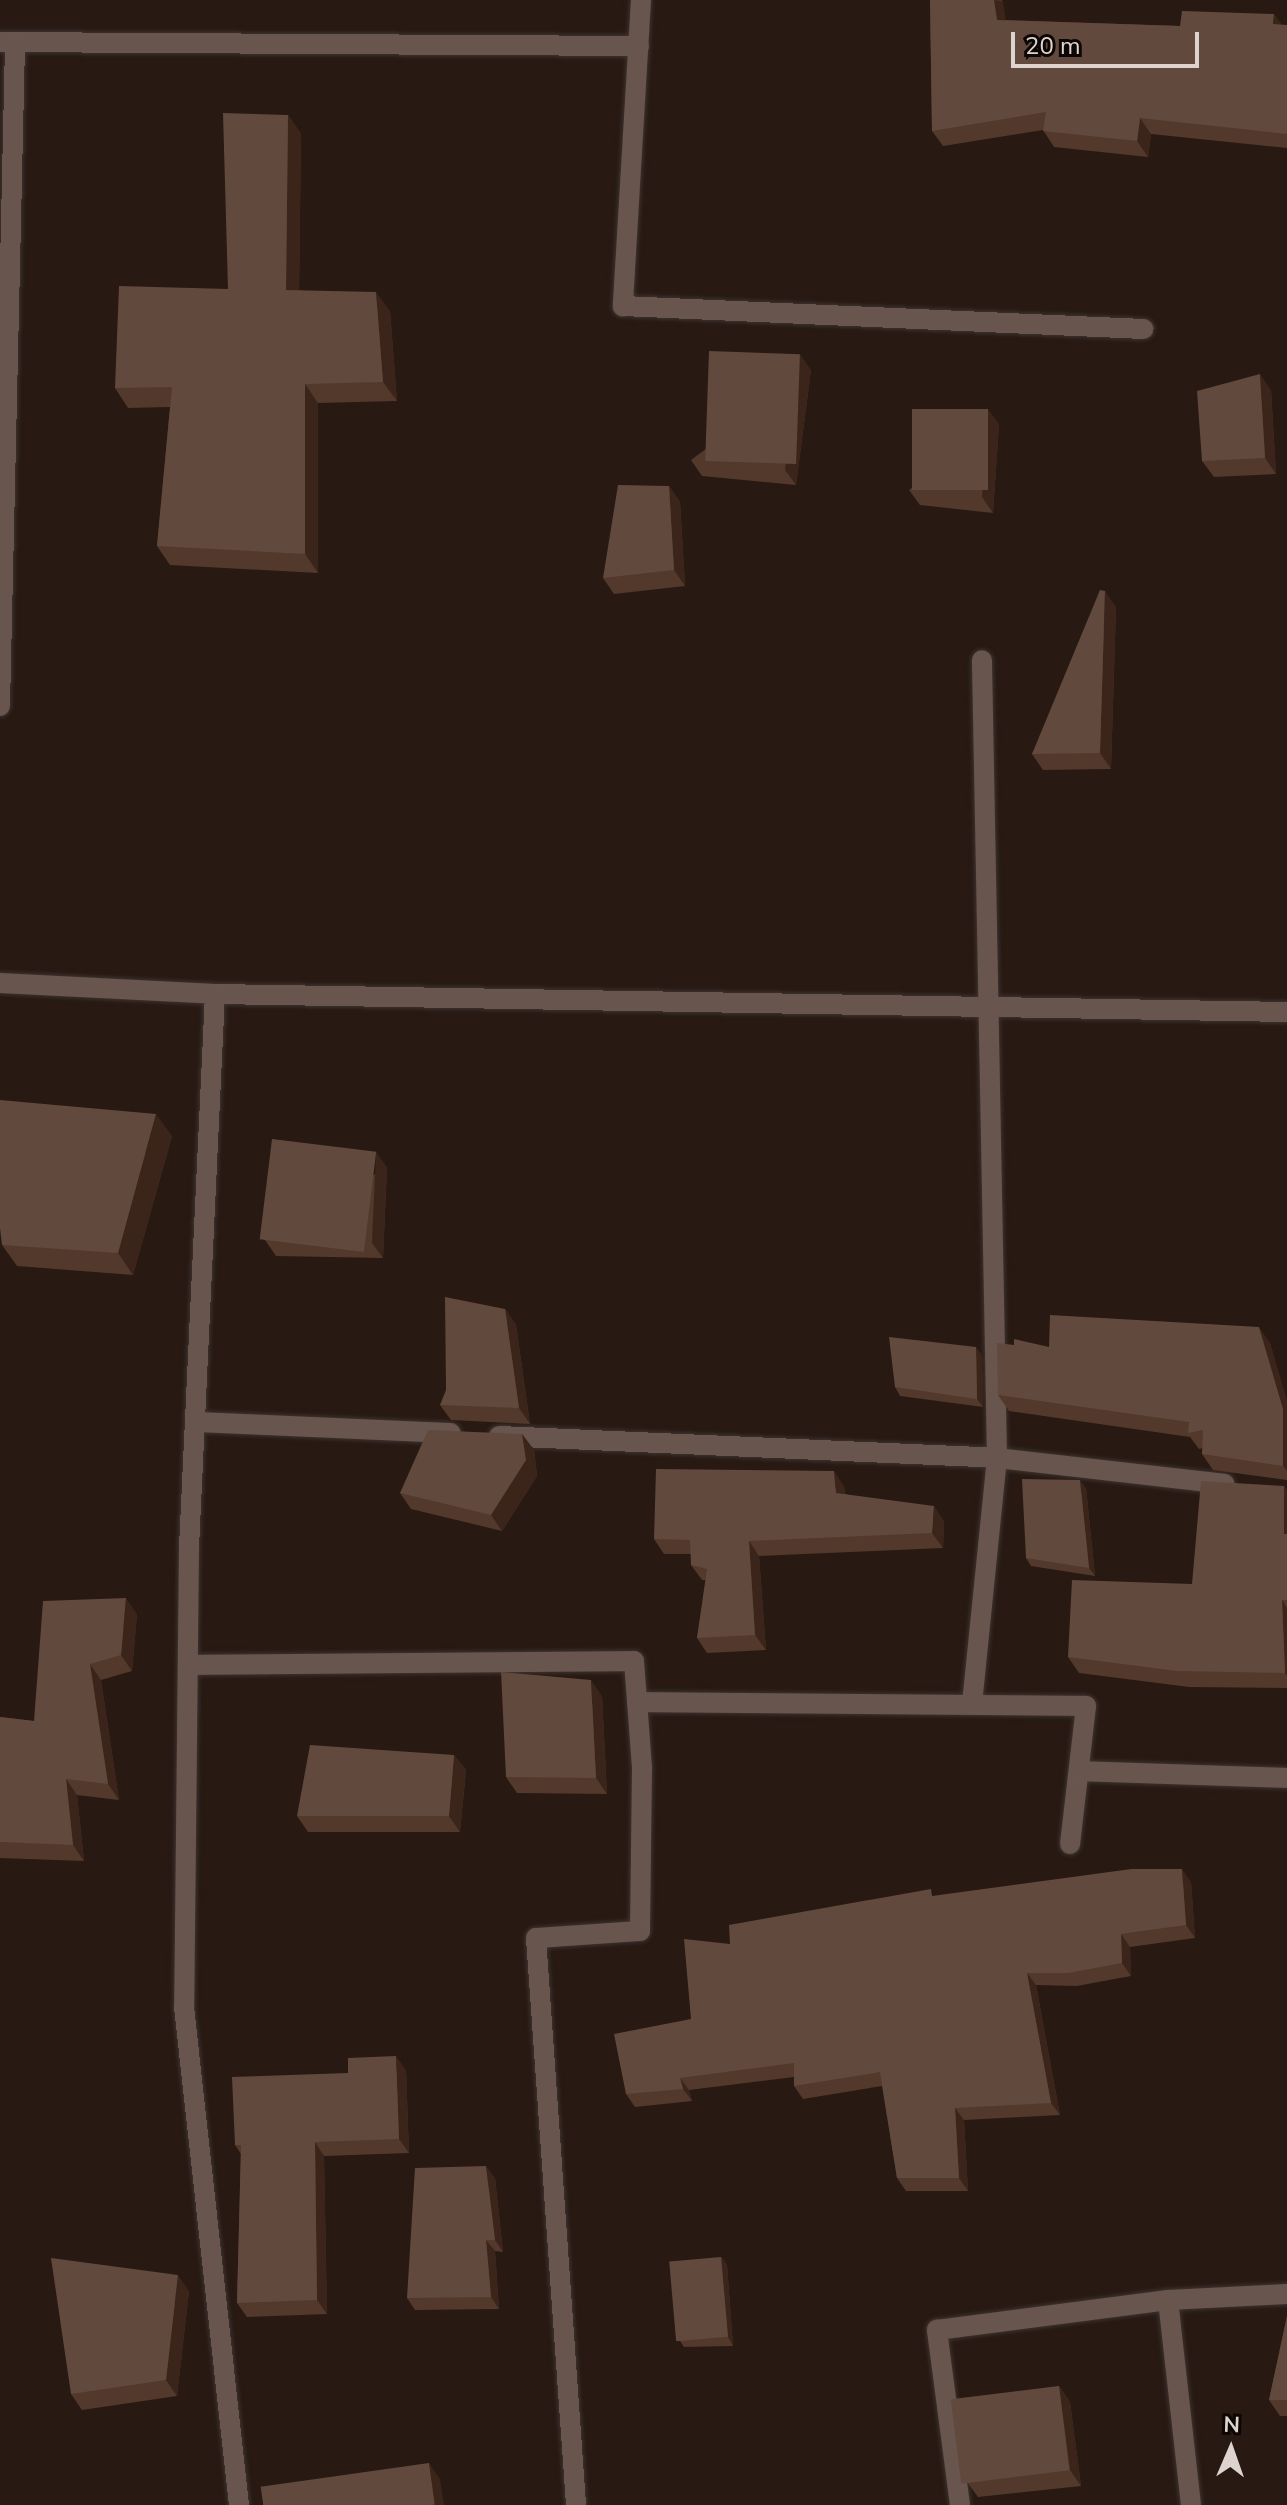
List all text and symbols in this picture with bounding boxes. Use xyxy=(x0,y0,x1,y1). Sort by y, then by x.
scale bar xyxy=(1015,16,1203,66)
text: 20 m xyxy=(1025,30,1081,62)
north arrow xyxy=(1191,2409,1271,2489)
text: N xyxy=(1223,2410,1241,2440)

